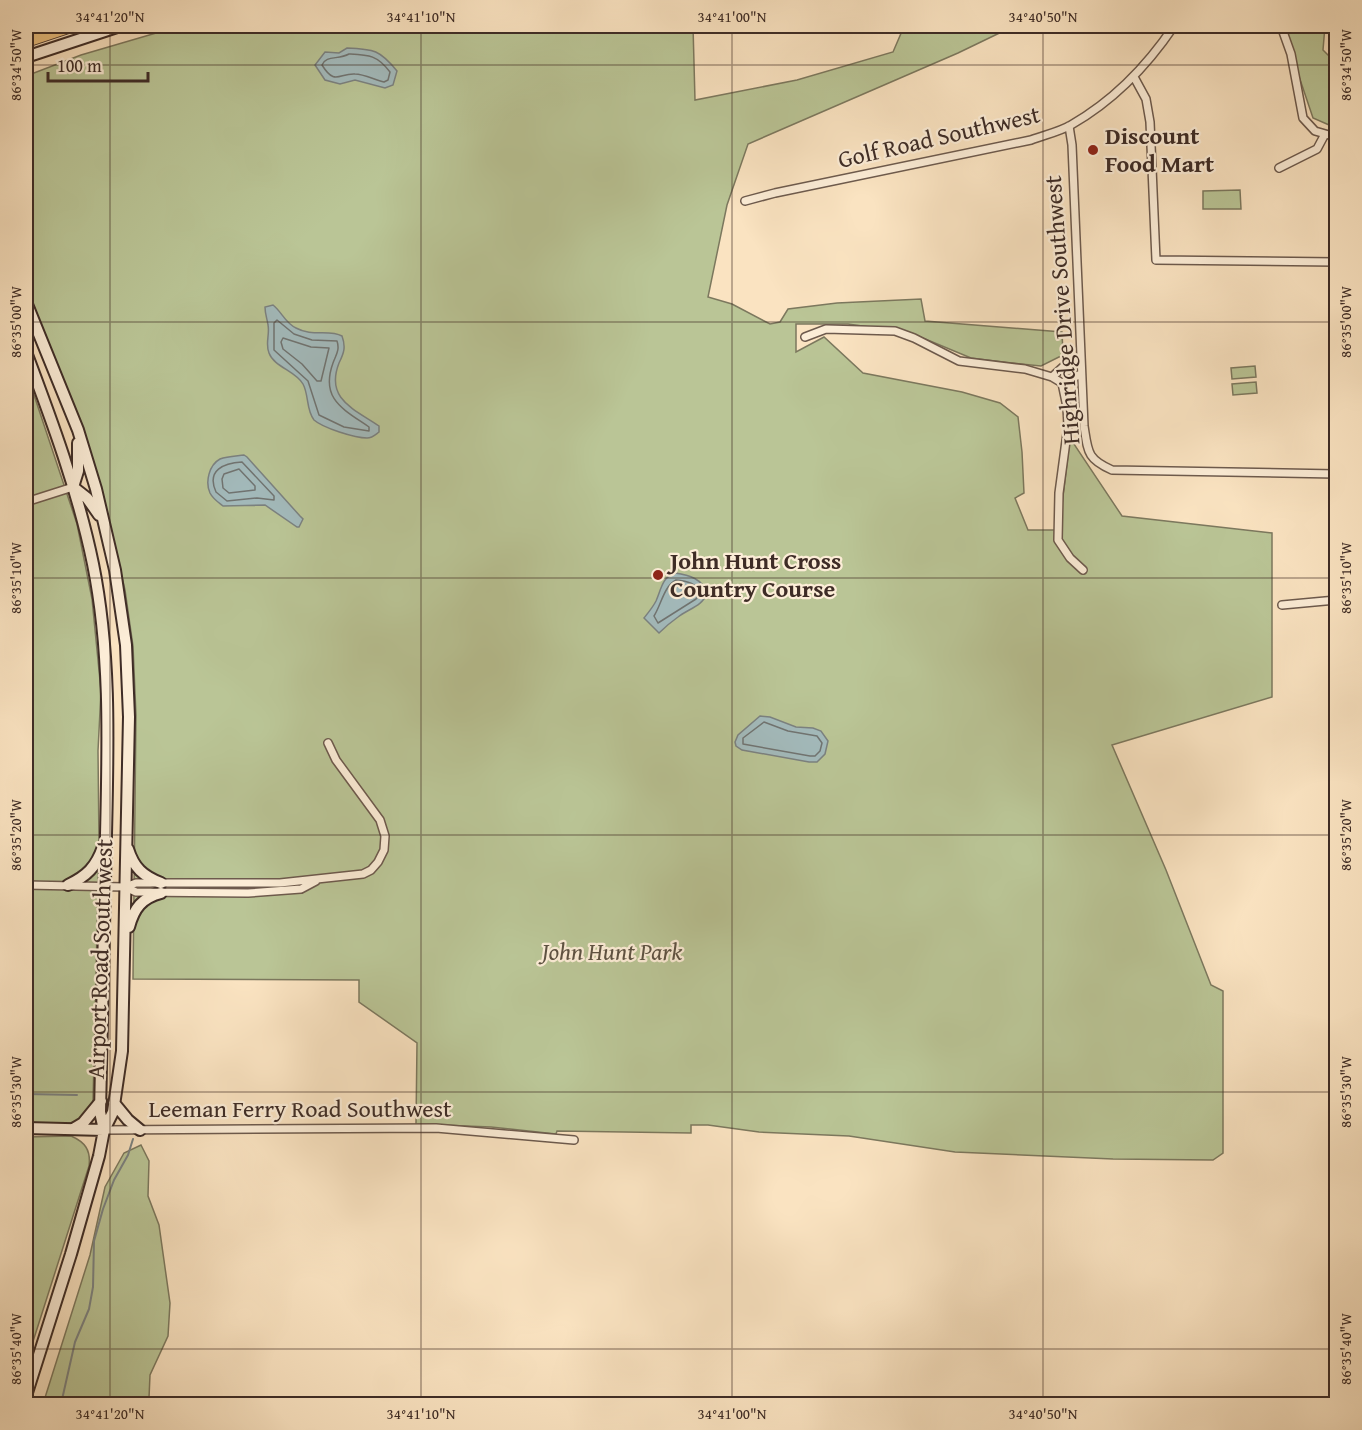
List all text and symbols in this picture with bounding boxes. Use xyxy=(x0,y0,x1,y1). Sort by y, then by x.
text: 34°41'20"N xyxy=(76,6,145,27)
text: 34°41'10"N xyxy=(387,6,456,27)
text: 34°41'00"N xyxy=(698,6,767,27)
text: 34°40'50"N xyxy=(1009,6,1078,27)
text: 86°34'50"W xyxy=(5,29,26,101)
text: 86°34'50"W xyxy=(1335,29,1356,101)
scale bar xyxy=(48,45,148,83)
text: 100 m xyxy=(57,52,102,79)
street label: Golf Road Southwest xyxy=(834,96,1044,177)
place label: Discount Food Mart xyxy=(1105,118,1214,181)
marker: Discount Food Mart xyxy=(1086,143,1100,157)
street label: Highridge Drive Southwest xyxy=(1035,174,1088,446)
text: 86°35'00"W xyxy=(5,286,26,358)
text: 86°35'00"W xyxy=(1335,286,1356,358)
text: 86°35'10"W xyxy=(5,542,26,614)
text: 86°35'10"W xyxy=(1335,542,1356,614)
place label: John Hunt Cross Country Course xyxy=(666,543,841,606)
marker: John Hunt Cross Country Course xyxy=(651,568,665,582)
text: 86°35'20"W xyxy=(5,799,26,871)
text: 86°35'20"W xyxy=(1335,799,1356,871)
street label: Airport Road Southwest xyxy=(78,838,121,1080)
park label: John Hunt Park xyxy=(538,934,682,969)
text: 86°35'30"W xyxy=(5,1056,26,1128)
text: 86°35'30"W xyxy=(1335,1056,1356,1128)
street label: Leeman Ferry Road Southwest xyxy=(148,1091,452,1126)
text: 86°35'40"W xyxy=(5,1313,26,1385)
text: 86°35'40"W xyxy=(1335,1313,1356,1385)
text: 34°41'20"N xyxy=(76,1403,145,1424)
text: 34°41'10"N xyxy=(387,1403,456,1424)
text: 34°41'00"N xyxy=(698,1403,767,1424)
text: 34°40'50"N xyxy=(1009,1403,1078,1424)

